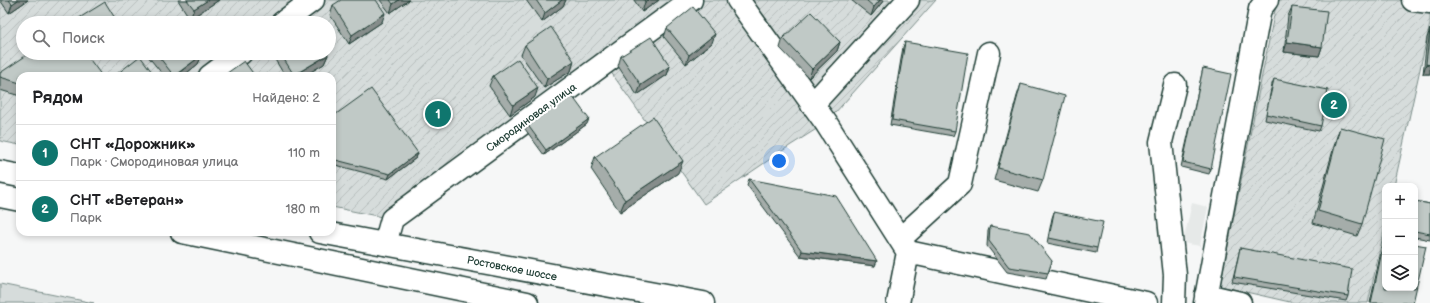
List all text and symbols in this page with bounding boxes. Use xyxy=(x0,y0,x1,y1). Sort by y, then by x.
search box xyxy=(16,16,336,60)
icon: search xyxy=(30,27,52,49)
text: Поиск xyxy=(62,29,105,48)
street label: Смородиновая улица xyxy=(484,80,579,155)
text: Рядом xyxy=(32,88,83,108)
text: Найдено: 2 xyxy=(252,90,320,106)
pin: 2 xyxy=(1321,90,1347,120)
pin: 1 xyxy=(425,99,451,129)
text: СНТ «Дорожник» xyxy=(70,135,196,154)
text: 1 xyxy=(42,145,48,161)
text: 110 m xyxy=(288,145,320,161)
your location xyxy=(769,151,789,171)
text: Парк · Смородиновая улица xyxy=(70,154,239,170)
map controls xyxy=(1382,183,1418,291)
button: + xyxy=(1382,183,1418,219)
text: СНТ «Ветеран» xyxy=(70,191,184,210)
text: 2 xyxy=(41,201,49,217)
text: 180 m xyxy=(285,201,320,217)
text: Парк xyxy=(70,210,102,226)
button: − xyxy=(1382,219,1418,255)
street label: Ростовское шоссе xyxy=(466,253,558,284)
button: layers xyxy=(1382,255,1418,291)

